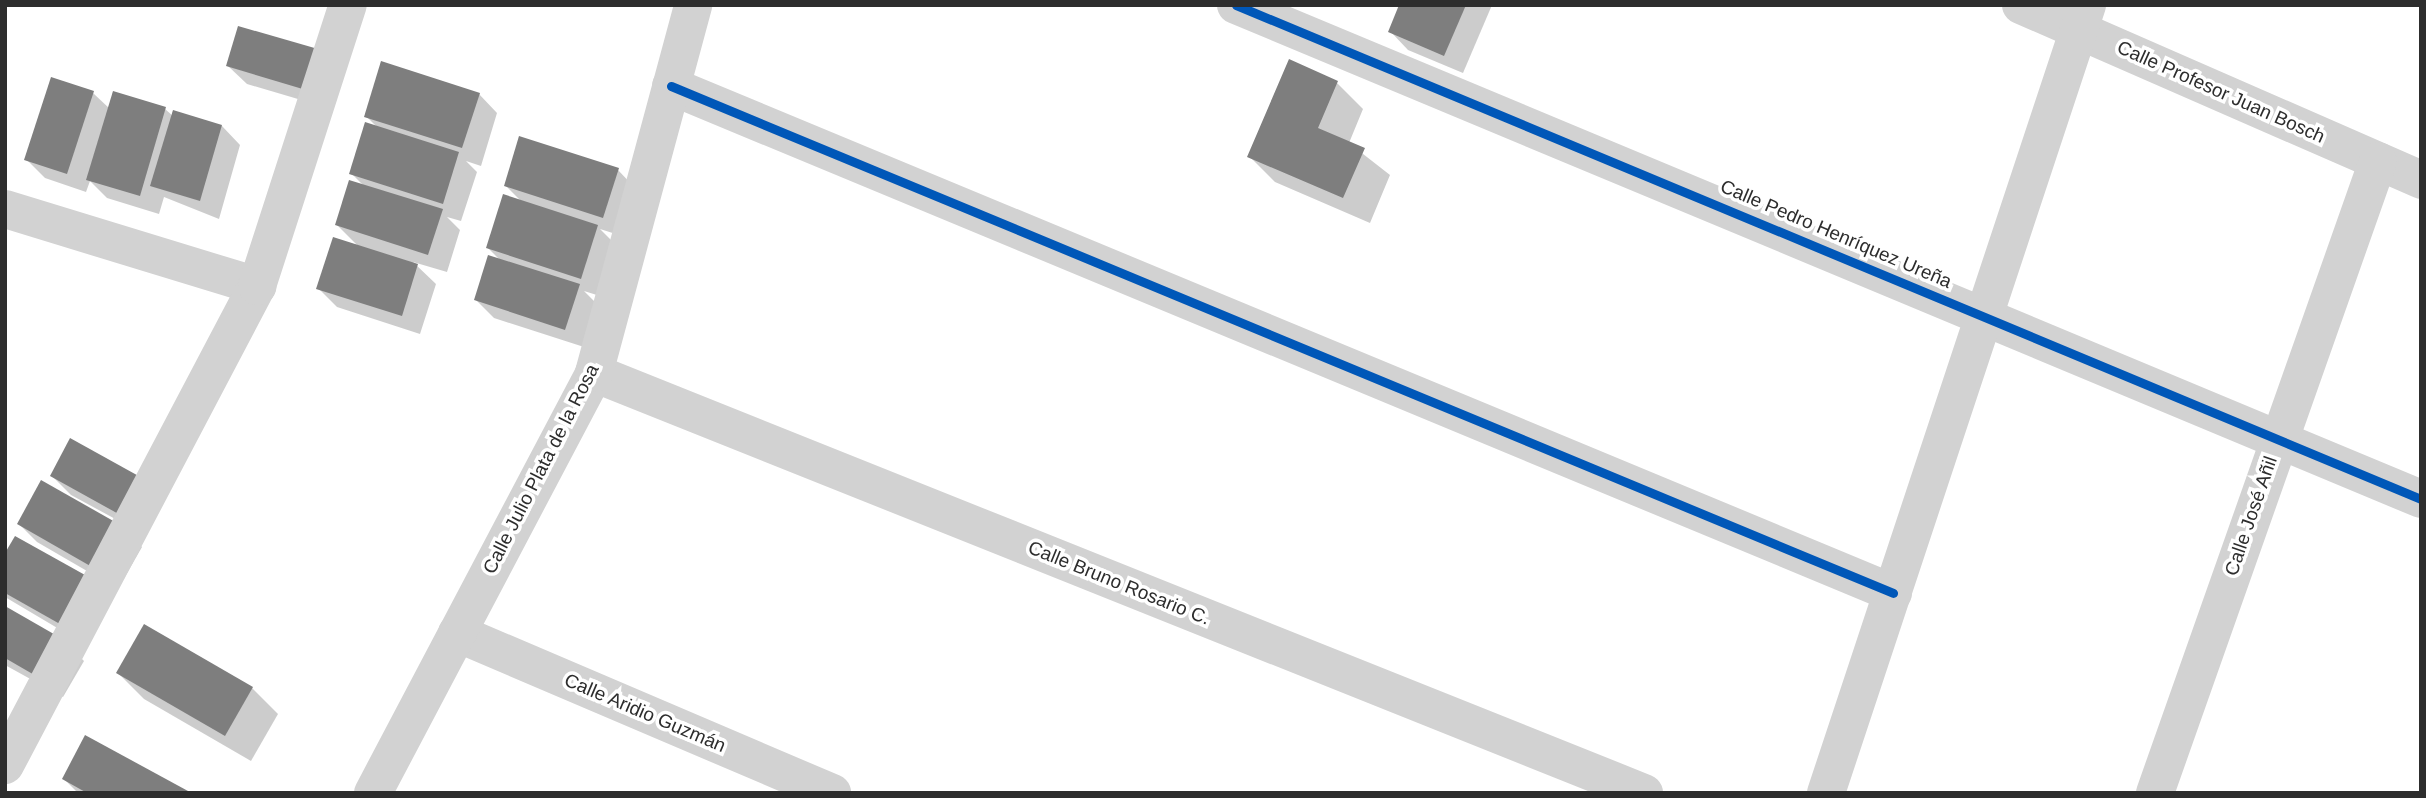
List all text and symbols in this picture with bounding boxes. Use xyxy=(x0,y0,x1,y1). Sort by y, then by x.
street label: Calle Profesor Juan Bosch xyxy=(2114,36,2328,148)
street label: Calle Pedro Henríquez Ureña xyxy=(1717,175,1955,293)
street label: Calle Julio Plata de la Rosa xyxy=(478,360,604,578)
street label: Calle José Añil xyxy=(2220,453,2282,579)
street label: Calle Bruno Rosario C. xyxy=(1025,536,1213,630)
street label: Calle Aridio Guzmán xyxy=(560,668,730,758)

